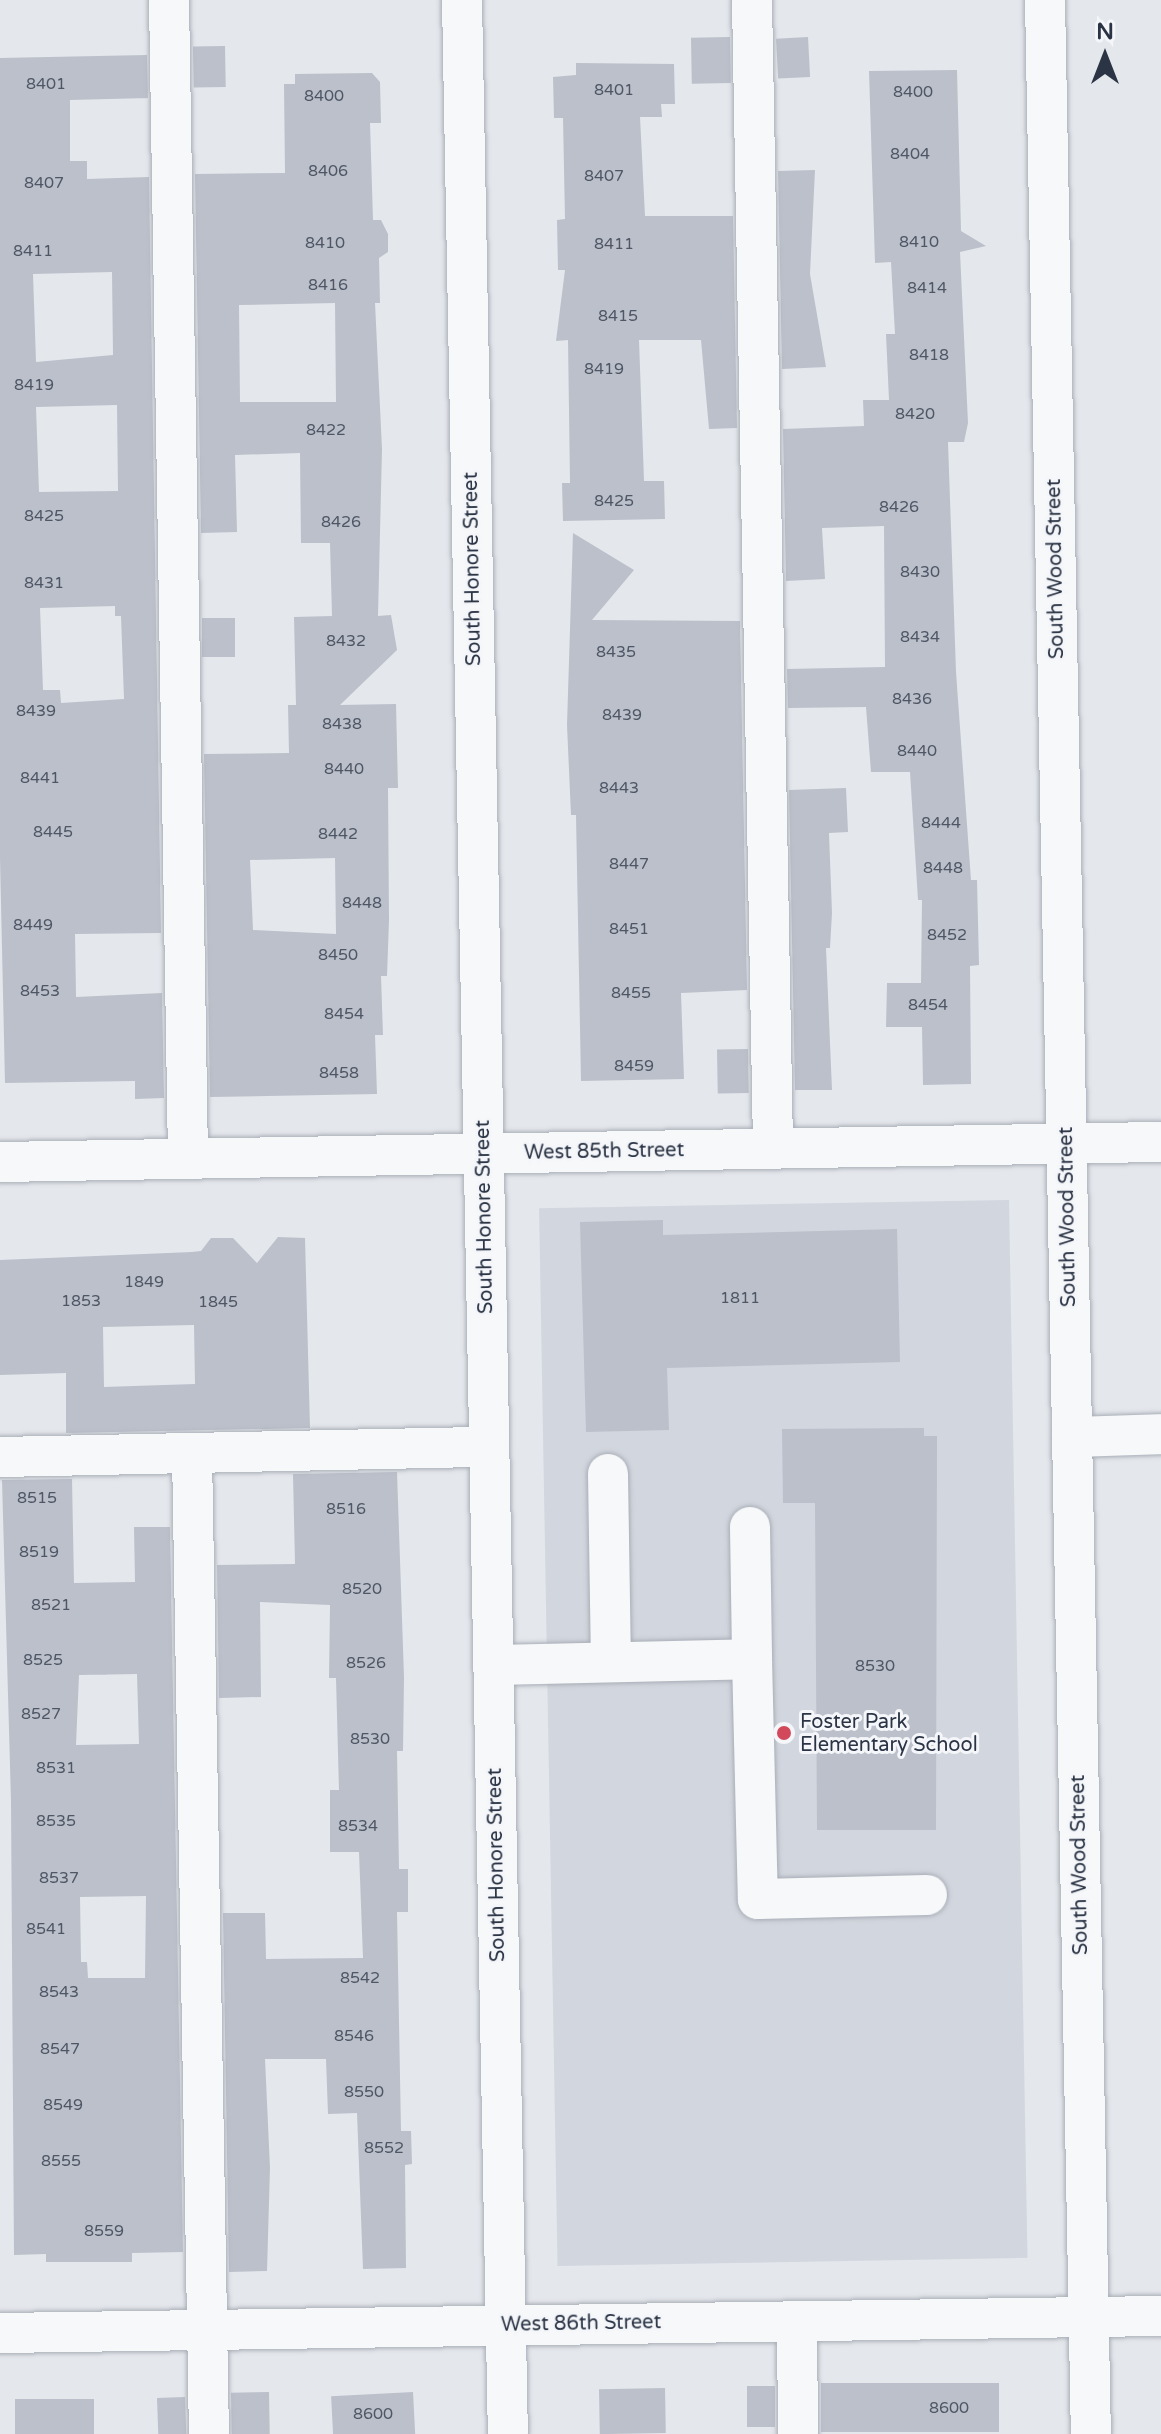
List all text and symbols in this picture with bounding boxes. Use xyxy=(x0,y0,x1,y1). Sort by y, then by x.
north arrow xyxy=(1065,16,1145,96)
text: N xyxy=(1096,19,1114,45)
house number: 8401 xyxy=(26,74,66,94)
house number: 8401 xyxy=(594,80,634,100)
house number: 8400 xyxy=(893,82,933,102)
house number: 8400 xyxy=(304,86,344,106)
house number: 8404 xyxy=(890,144,930,164)
house number: 8406 xyxy=(308,161,348,181)
house number: 8407 xyxy=(584,166,624,186)
house number: 8407 xyxy=(24,173,64,193)
house number: 8410 xyxy=(899,232,939,252)
house number: 8410 xyxy=(305,233,345,253)
house number: 8411 xyxy=(594,234,634,254)
house number: 8411 xyxy=(13,241,53,261)
house number: 8416 xyxy=(308,275,348,295)
house number: 8414 xyxy=(907,278,947,298)
house number: 8415 xyxy=(598,306,638,326)
house number: 8418 xyxy=(909,345,949,365)
house number: 8419 xyxy=(584,359,624,379)
house number: 8419 xyxy=(14,375,54,395)
house number: 8420 xyxy=(895,404,935,424)
house number: 8422 xyxy=(306,420,346,440)
street label: South Honore Street xyxy=(459,472,487,666)
street label: South Wood Street xyxy=(1042,479,1070,659)
house number: 8425 xyxy=(594,491,634,511)
house number: 8426 xyxy=(879,497,919,517)
house number: 8425 xyxy=(24,506,64,526)
house number: 8426 xyxy=(321,512,361,532)
house number: 8430 xyxy=(900,562,940,582)
house number: 8431 xyxy=(24,573,64,593)
house number: 8434 xyxy=(900,627,940,647)
house number: 8432 xyxy=(326,631,366,651)
house number: 8435 xyxy=(596,642,636,662)
house number: 8436 xyxy=(892,689,932,709)
house number: 8439 xyxy=(16,701,56,721)
house number: 8439 xyxy=(602,705,642,725)
house number: 8438 xyxy=(322,714,362,734)
house number: 8440 xyxy=(897,741,937,761)
house number: 8440 xyxy=(324,759,364,779)
house number: 8441 xyxy=(20,768,60,788)
house number: 8443 xyxy=(599,778,639,798)
house number: 8444 xyxy=(921,813,961,833)
house number: 8445 xyxy=(33,822,73,842)
house number: 8442 xyxy=(318,824,358,844)
house number: 8447 xyxy=(609,854,649,874)
house number: 8448 xyxy=(923,858,963,878)
house number: 8448 xyxy=(342,893,382,913)
house number: 8449 xyxy=(13,915,53,935)
house number: 8451 xyxy=(609,919,649,939)
house number: 8452 xyxy=(927,925,967,945)
house number: 8450 xyxy=(318,945,358,965)
house number: 8453 xyxy=(20,981,60,1001)
house number: 8455 xyxy=(611,983,651,1003)
house number: 8454 xyxy=(908,995,948,1015)
house number: 8454 xyxy=(324,1004,364,1024)
house number: 8459 xyxy=(614,1056,654,1076)
house number: 8458 xyxy=(319,1063,359,1083)
street label: South Honore Street xyxy=(471,1120,499,1314)
street label: South Wood Street xyxy=(1054,1127,1082,1307)
street label: West 85th Street xyxy=(524,1139,684,1165)
house number: 1849 xyxy=(124,1272,164,1292)
house number: 1811 xyxy=(720,1288,760,1308)
house number: 1853 xyxy=(61,1291,101,1311)
house number: 1845 xyxy=(198,1292,238,1312)
house number: 8515 xyxy=(17,1488,57,1508)
house number: 8516 xyxy=(326,1499,366,1519)
house number: 8519 xyxy=(19,1542,59,1562)
house number: 8520 xyxy=(342,1579,382,1599)
house number: 8521 xyxy=(31,1595,71,1615)
house number: 8525 xyxy=(23,1650,63,1670)
house number: 8526 xyxy=(346,1653,386,1673)
house number: 8530 xyxy=(855,1656,895,1676)
house number: 8527 xyxy=(21,1704,61,1724)
place label: Foster Park Elementary School xyxy=(800,1710,978,1757)
marker: Foster Park Elementary School xyxy=(775,1724,793,1742)
house number: 8530 xyxy=(350,1729,390,1749)
house number: 8531 xyxy=(36,1758,76,1778)
street label: South Honore Street xyxy=(483,1768,511,1962)
street label: South Wood Street xyxy=(1066,1775,1094,1955)
house number: 8535 xyxy=(36,1811,76,1831)
house number: 8534 xyxy=(338,1816,378,1836)
house number: 8537 xyxy=(39,1868,79,1888)
house number: 8541 xyxy=(26,1919,66,1939)
house number: 8542 xyxy=(340,1968,380,1988)
house number: 8543 xyxy=(39,1982,79,2002)
house number: 8546 xyxy=(334,2026,374,2046)
house number: 8547 xyxy=(40,2039,80,2059)
house number: 8550 xyxy=(344,2082,384,2102)
house number: 8549 xyxy=(43,2095,83,2115)
house number: 8552 xyxy=(364,2138,404,2158)
house number: 8555 xyxy=(41,2151,81,2171)
house number: 8559 xyxy=(84,2221,124,2241)
street label: West 86th Street xyxy=(501,2311,661,2337)
house number: 8600 xyxy=(929,2398,969,2418)
house number: 8600 xyxy=(353,2404,393,2424)

